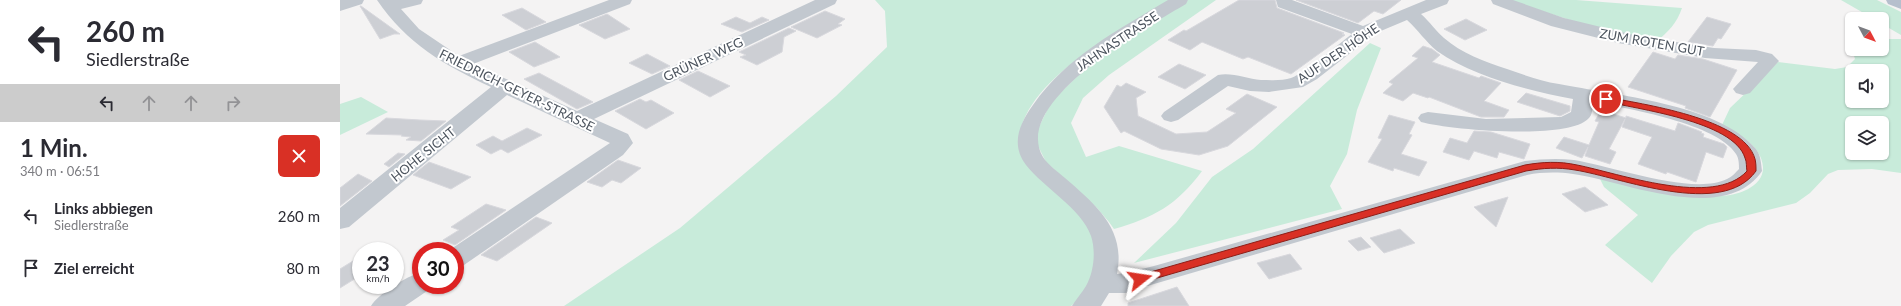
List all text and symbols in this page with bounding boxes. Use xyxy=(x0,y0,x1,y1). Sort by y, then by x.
street label: JAHNASTRASSE xyxy=(1073,7,1161,75)
north arrow xyxy=(1845,12,1889,56)
map controls xyxy=(1845,12,1889,160)
text: 260 m xyxy=(86,14,165,48)
icon: left xyxy=(20,16,72,68)
street label: AUF DER HÖHE xyxy=(1294,20,1382,86)
street label: ZUM ROTEN GUT xyxy=(1598,25,1706,59)
street label: GRÜNER WEG xyxy=(661,34,745,84)
street label: FRIEDRICH-GEYER-STRASSE xyxy=(437,45,597,135)
text: Siedlerstraße xyxy=(86,48,189,70)
button: sound xyxy=(1845,64,1889,108)
pin xyxy=(1589,82,1623,116)
icon: arrive xyxy=(1595,88,1617,110)
icon: left xyxy=(96,92,118,114)
icon: ahead xyxy=(138,92,160,114)
icon: ahead xyxy=(180,92,202,114)
icon: right xyxy=(222,92,244,114)
button: layers xyxy=(1845,116,1889,160)
street label: HOHE SICHT xyxy=(388,123,459,185)
text: 1 Min. xyxy=(20,133,88,162)
button: close xyxy=(278,135,320,177)
text: 340 m · 06:51 xyxy=(20,163,100,179)
text: Links abbiegen xyxy=(54,199,153,217)
icon: left xyxy=(20,205,42,227)
text: 260 m xyxy=(278,207,320,225)
text: Siedlerstraße xyxy=(54,217,129,233)
speed limit sign: 30 xyxy=(412,242,464,294)
text: 23 xyxy=(366,251,390,275)
icon: arrive xyxy=(20,257,42,279)
position arrow xyxy=(1119,258,1161,300)
text: Ziel erreicht xyxy=(54,259,134,277)
text: 80 m xyxy=(286,259,320,277)
text: km/h xyxy=(366,272,390,284)

